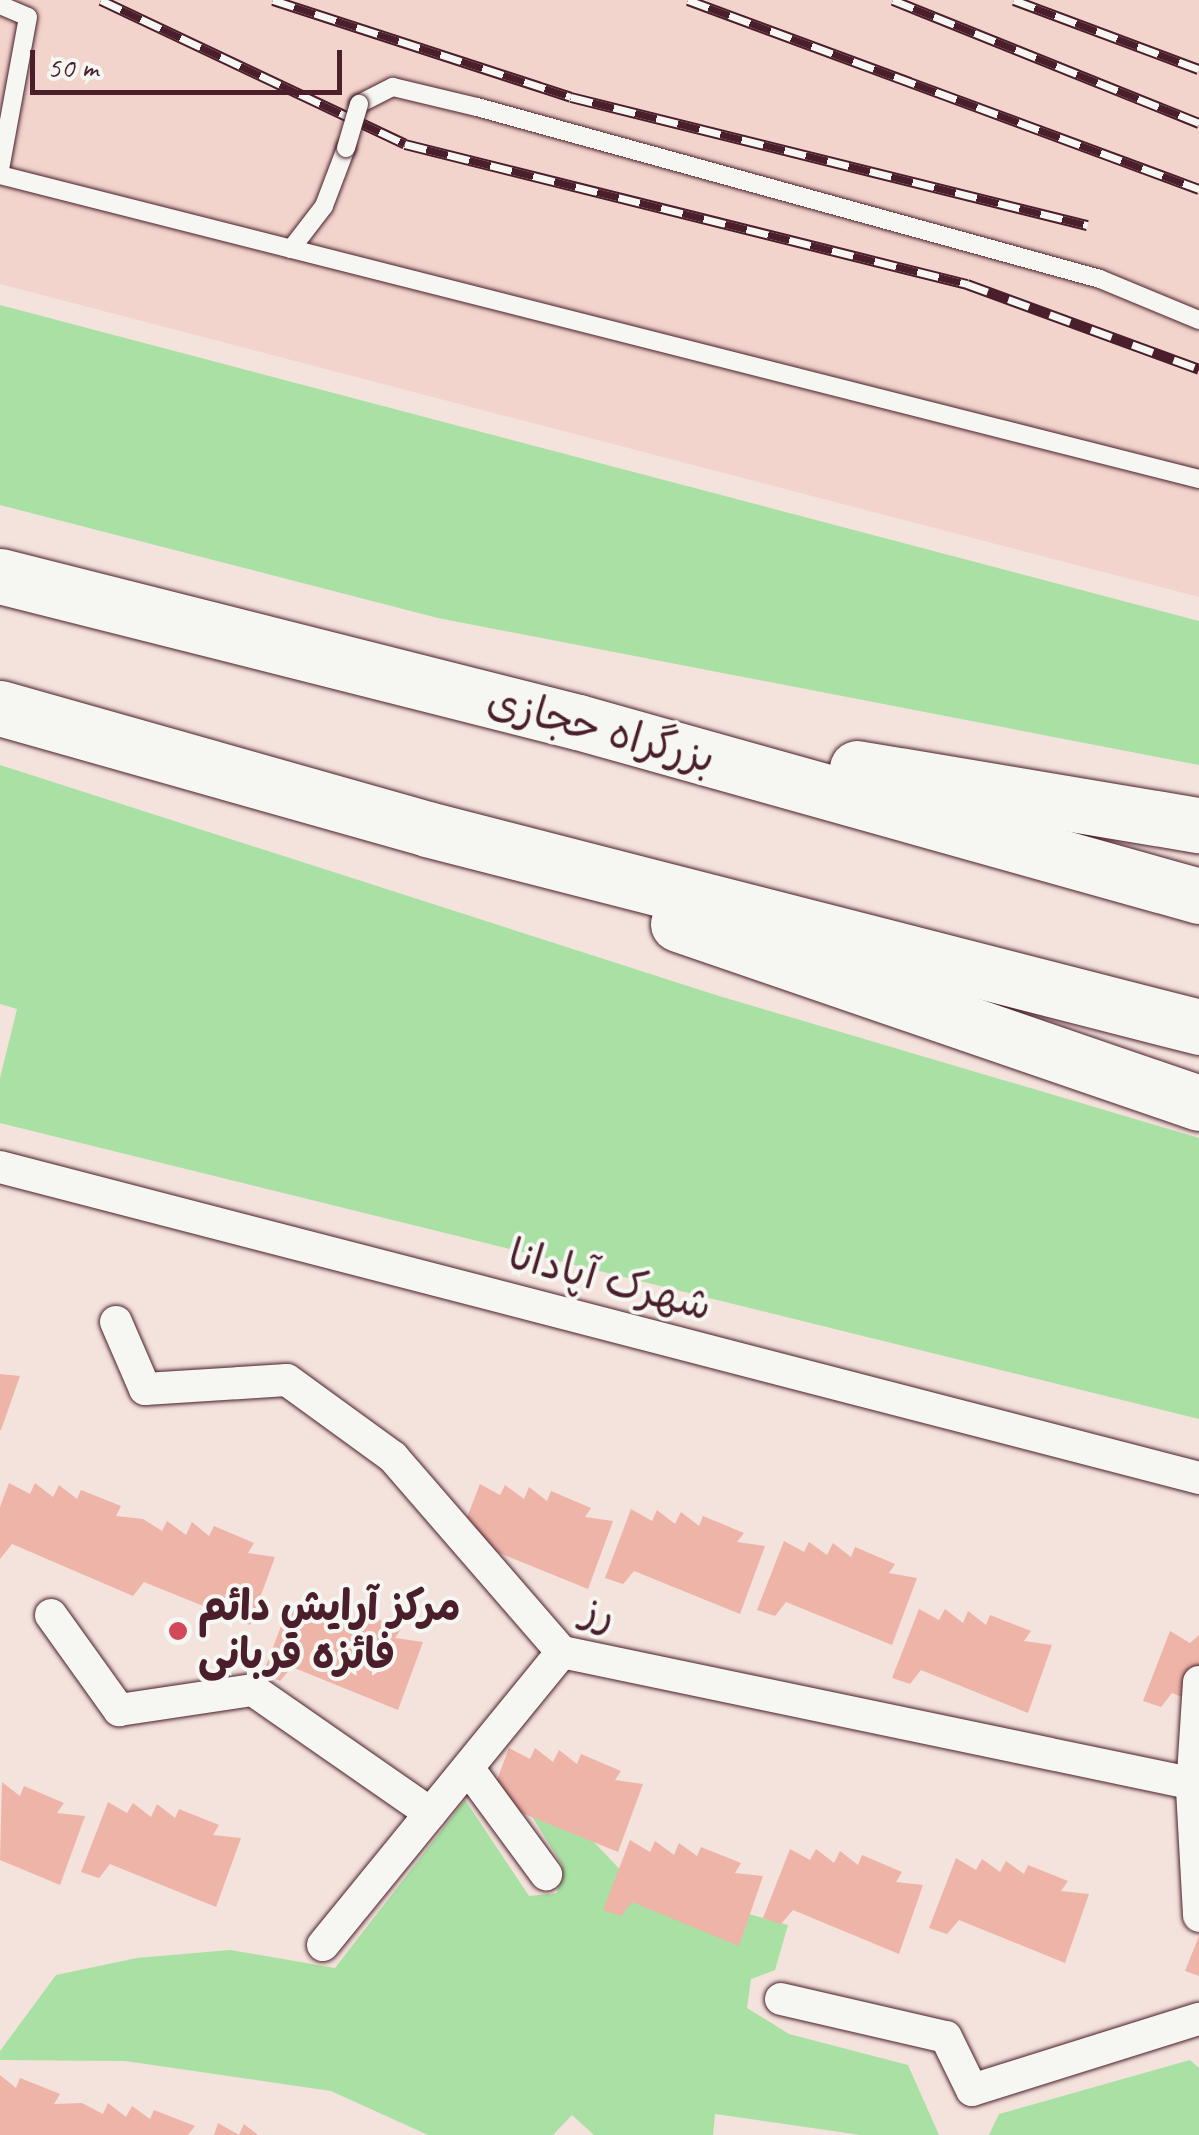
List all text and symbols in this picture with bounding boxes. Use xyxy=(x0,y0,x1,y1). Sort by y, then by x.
scale bar xyxy=(35,30,348,92)
text: 50 m xyxy=(47,48,98,86)
street label: بزرگراه حجازی xyxy=(482,675,720,785)
street label: شهرک آپادانا xyxy=(503,1230,717,1332)
place label: مرکز آرایش دائم فائزه قربانی xyxy=(198,1582,461,1680)
street label: رز xyxy=(576,1584,622,1642)
marker: مرکز آرایش دائم فائزه قربانی xyxy=(167,1620,189,1642)

